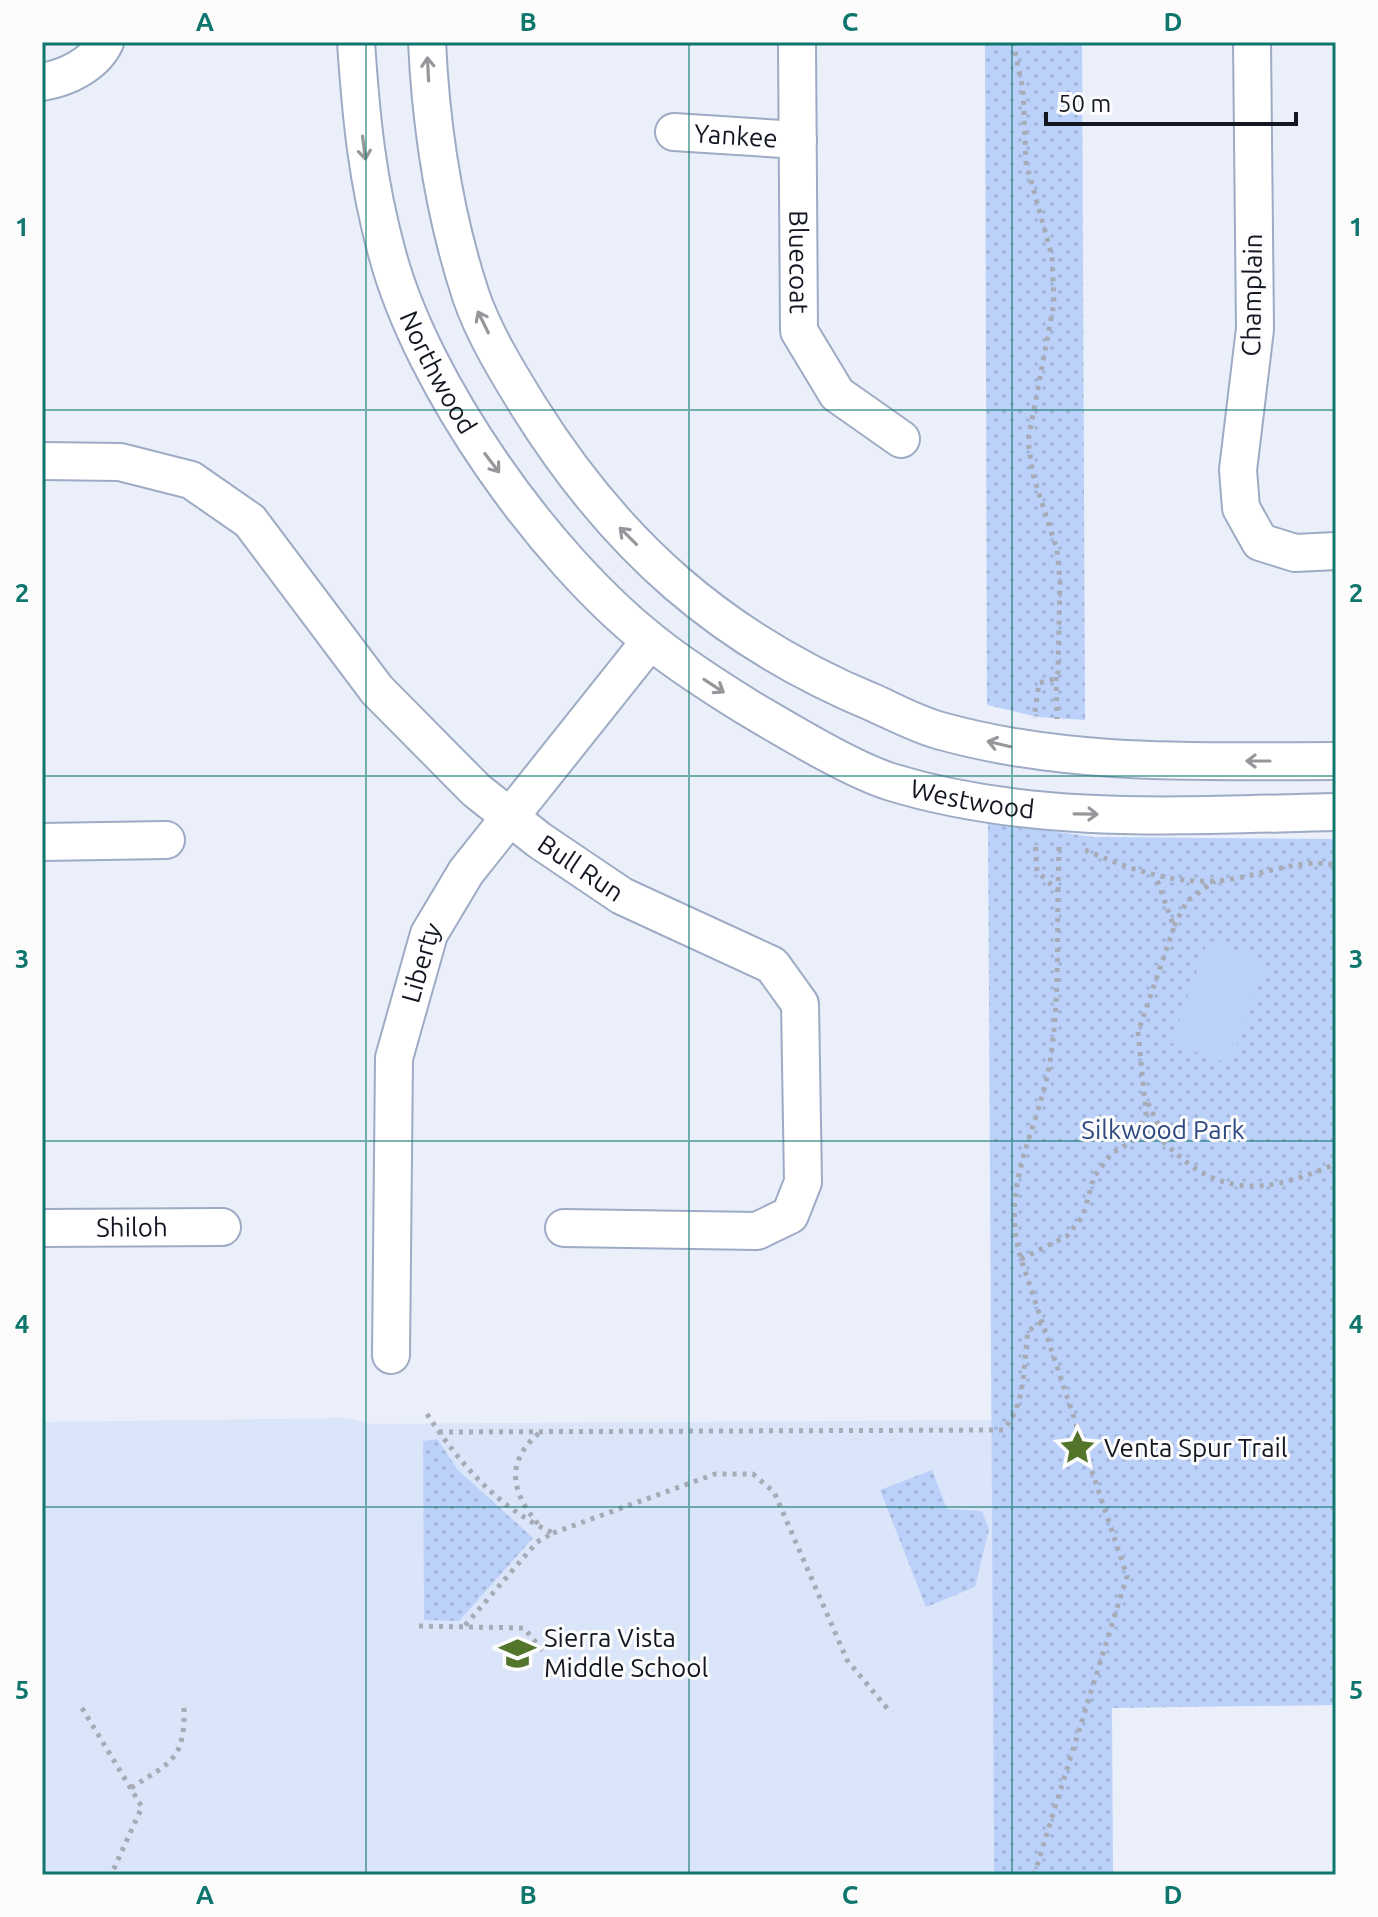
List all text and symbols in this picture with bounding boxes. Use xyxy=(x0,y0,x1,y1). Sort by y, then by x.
text: A xyxy=(196,7,215,36)
text: B xyxy=(519,7,537,36)
text: C xyxy=(842,7,859,36)
text: D xyxy=(1164,7,1182,36)
one-way arrow xyxy=(420,56,435,83)
scale bar xyxy=(1046,76,1296,126)
text: 50 m xyxy=(1058,90,1111,117)
street label: Yankee xyxy=(693,118,779,153)
one-way arrow xyxy=(357,134,372,160)
street label: Bluecoat xyxy=(784,210,814,314)
text: 1 xyxy=(15,212,29,241)
text: 1 xyxy=(1349,212,1363,241)
street label: Champlain xyxy=(1236,233,1267,357)
street label: Northwood xyxy=(394,307,483,439)
one-way arrow xyxy=(475,310,490,334)
one-way arrow xyxy=(484,452,501,473)
one-way arrow xyxy=(619,527,638,546)
text: 2 xyxy=(15,578,29,607)
text: 2 xyxy=(1349,578,1363,607)
one-way arrow xyxy=(702,678,724,694)
one-way arrow xyxy=(987,736,1013,751)
one-way arrow xyxy=(1245,753,1272,769)
street label: Westwood xyxy=(908,773,1036,824)
one-way arrow xyxy=(1072,806,1099,822)
street label: Bull Run xyxy=(533,829,629,907)
street label: Liberty xyxy=(395,917,447,1006)
text: 3 xyxy=(15,944,29,973)
text: 3 xyxy=(1349,944,1363,973)
park label: Silkwood Park xyxy=(1081,1115,1245,1144)
street label: Shiloh xyxy=(96,1212,168,1242)
text: 4 xyxy=(15,1309,29,1338)
text: 4 xyxy=(1349,1309,1363,1338)
place icon: Venta Spur Trail xyxy=(1059,1429,1097,1467)
place label: Venta Spur Trail xyxy=(1104,1433,1288,1462)
place label: Sierra Vista Middle School xyxy=(544,1623,708,1682)
school or university icon: Sierra Vista Middle School xyxy=(499,1634,537,1672)
text: 5 xyxy=(15,1675,29,1704)
text: 5 xyxy=(1349,1675,1363,1704)
text: A xyxy=(196,1880,215,1909)
text: B xyxy=(519,1880,537,1909)
text: C xyxy=(842,1880,859,1909)
text: D xyxy=(1164,1880,1182,1909)

